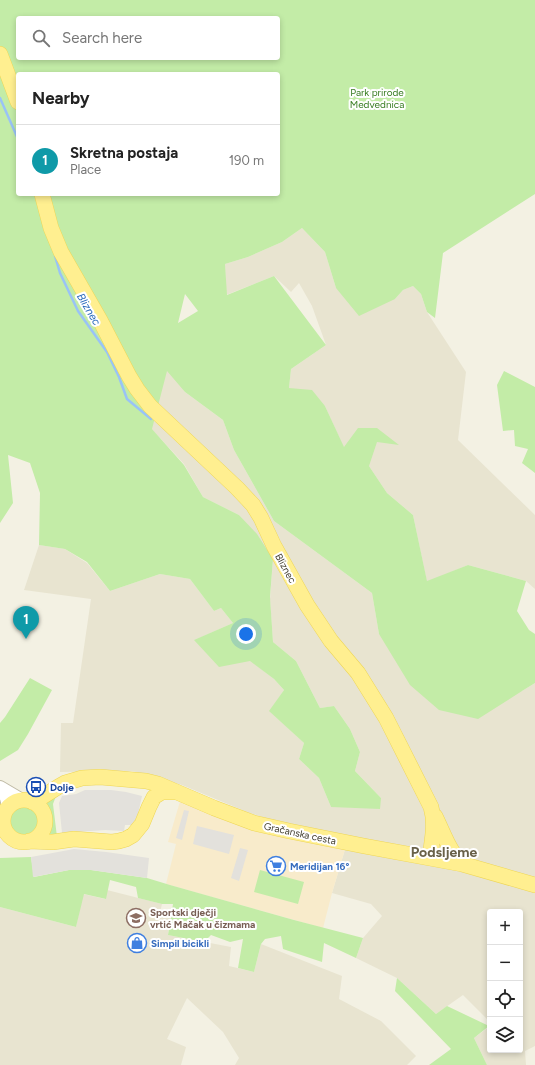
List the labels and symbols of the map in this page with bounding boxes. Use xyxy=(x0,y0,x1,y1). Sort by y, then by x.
park label: Park prirode Medvednica xyxy=(350,86,404,111)
water label: Bliznec xyxy=(74,291,103,328)
street label: Bliznec xyxy=(272,551,299,586)
pin: 1 xyxy=(13,606,39,639)
your location xyxy=(236,624,256,644)
bus stop icon: Dolje xyxy=(25,776,47,798)
place label: Dolje xyxy=(50,781,74,794)
street label: Gračanska cesta xyxy=(263,819,337,847)
district label: Podsljeme xyxy=(411,844,478,861)
supermarket icon: Meridijan 16° xyxy=(265,855,287,877)
place label: Meridijan 16° xyxy=(290,860,349,873)
place label: Sportski dječji vrtić Mačak u čizmama xyxy=(150,906,255,931)
school or university icon: Sportski dječji vrtić Mačak u čizmama xyxy=(125,907,147,929)
shop icon: Simpil bicikli xyxy=(126,932,148,954)
place label: Simpil bicikli xyxy=(151,937,209,950)

